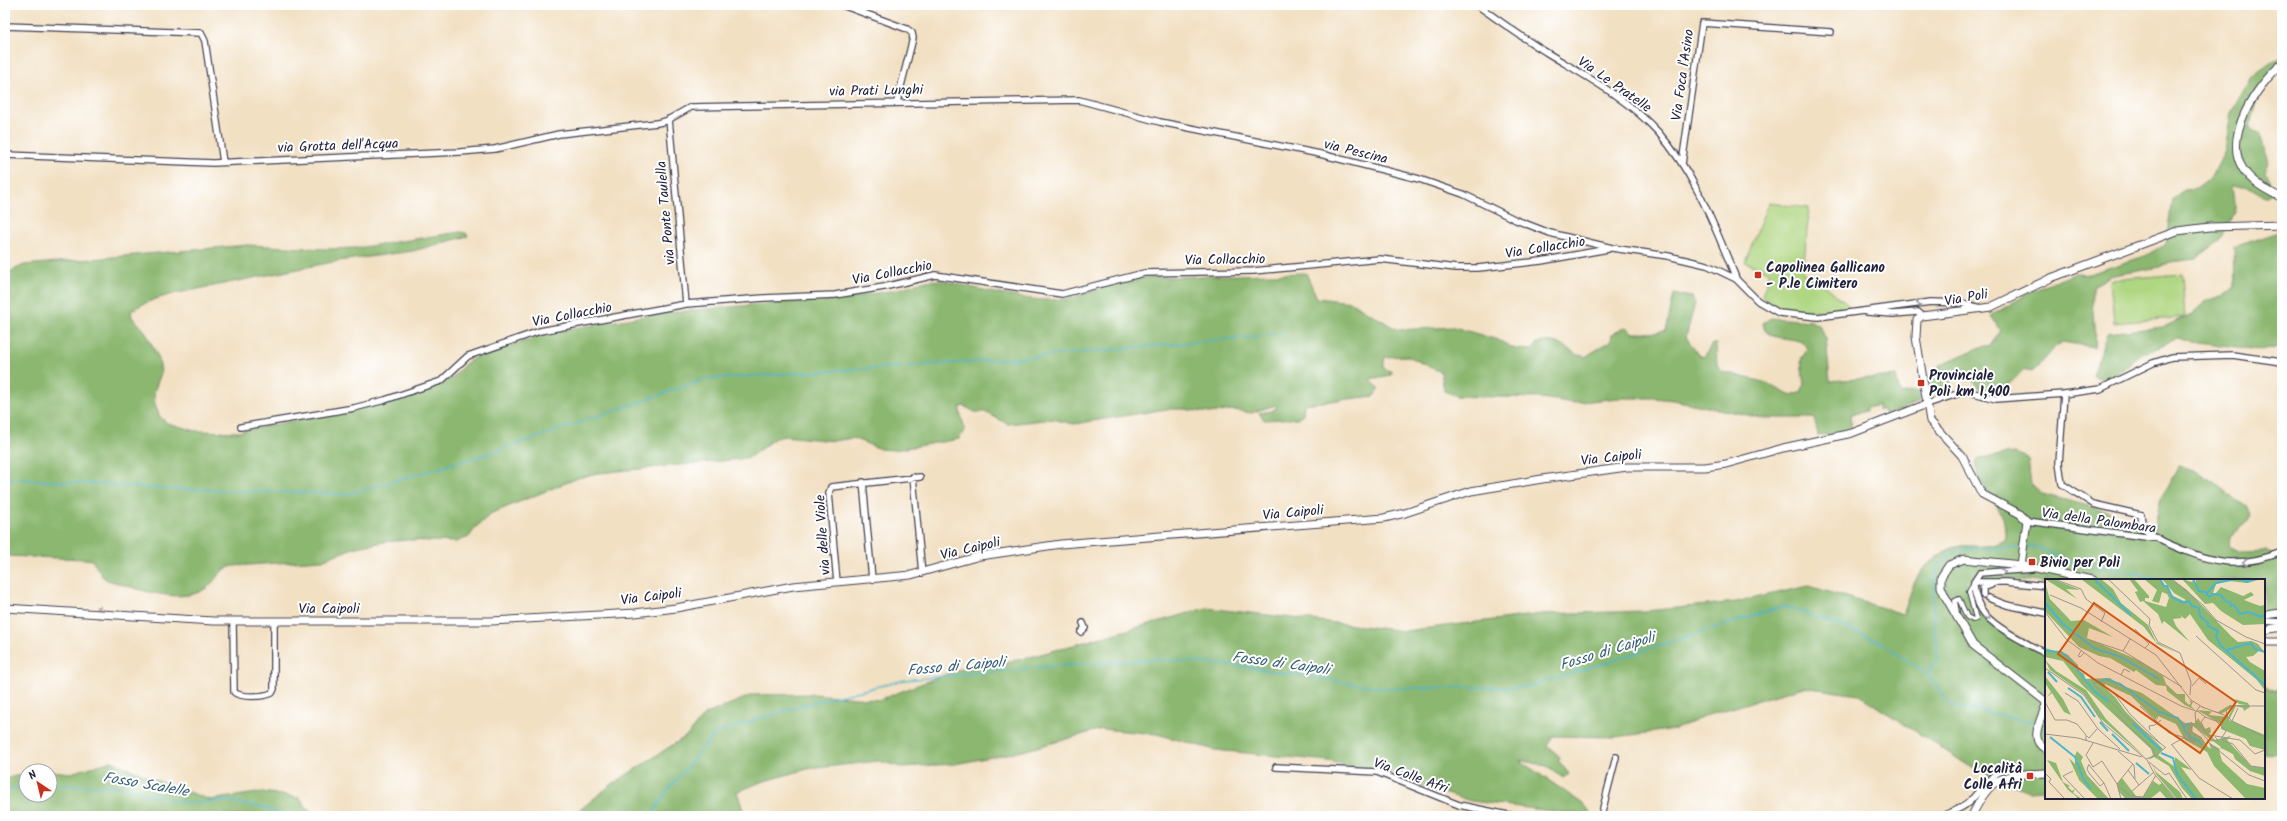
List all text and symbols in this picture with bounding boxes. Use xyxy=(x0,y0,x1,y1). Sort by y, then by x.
street label: Via Foca l'Asino xyxy=(1666,28,1700,122)
street label: Via Le Pratelle xyxy=(1573,51,1657,119)
street label: via Prati Lunghi xyxy=(829,79,924,103)
street label: via Grotta dell'Acqua xyxy=(277,133,399,159)
street label: via Pescina xyxy=(1322,133,1390,170)
street label: via Ponte Taulella xyxy=(651,160,681,266)
street label: Via Collacchio xyxy=(1504,231,1587,265)
street label: Via Collacchio xyxy=(1184,248,1266,272)
street label: Via Collacchio xyxy=(850,254,934,291)
place label: Capolinea Gallicano - P.le Cimitero xyxy=(1766,257,1886,295)
marker: Capolinea Gallicano - P.le Cimitero xyxy=(1753,270,1763,280)
street label: Via Poli xyxy=(1943,283,1990,313)
street label: Via Collacchio xyxy=(530,296,614,333)
one-way arrow xyxy=(1916,298,1922,307)
place label: Provinciale Poli km 1,400 xyxy=(1929,365,2010,403)
marker: Provinciale Poli km 1,400 xyxy=(1916,378,1926,388)
street label: Via Caipoli xyxy=(1580,444,1643,472)
street label: via delle Viole xyxy=(809,493,837,576)
street label: Via Caipoli xyxy=(1262,499,1325,527)
street label: Via della Palombara xyxy=(2040,502,2158,540)
street label: Via Caipoli xyxy=(938,531,1003,567)
place label: Bivio per Poli xyxy=(2040,552,2120,574)
marker: Bivio per Poli xyxy=(2027,557,2037,567)
one-way arrow xyxy=(2242,558,2248,567)
one-way arrow xyxy=(2000,567,2006,576)
inset map xyxy=(2045,579,2265,799)
street label: Via Caipoli xyxy=(619,582,683,612)
street label: Via Caipoli xyxy=(298,598,360,620)
one-way arrow xyxy=(1983,612,1990,620)
water label: Fosso di Caipoli xyxy=(1557,625,1661,678)
water label: Fosso di Caipoli xyxy=(1231,645,1334,683)
water label: Fosso di Caipoli xyxy=(906,650,1009,683)
street label: Via Colle Afri xyxy=(1370,752,1452,800)
place label: Località Colle Afri xyxy=(1964,758,2022,796)
north arrow xyxy=(18,763,58,803)
text: N xyxy=(25,766,41,785)
water label: Fosso Scalelle xyxy=(101,766,192,805)
marker: Località Colle Afri xyxy=(2025,771,2035,781)

